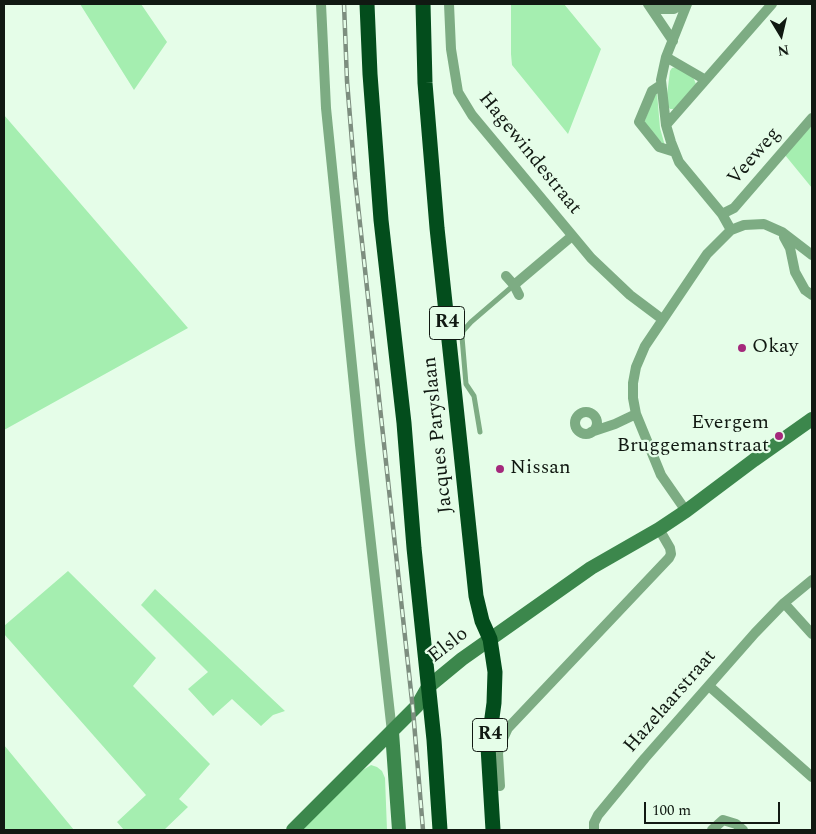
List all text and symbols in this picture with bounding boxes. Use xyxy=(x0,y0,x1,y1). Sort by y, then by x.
north arrow xyxy=(756,10,806,60)
text: N xyxy=(776,39,791,62)
street label: Hagewindestraat xyxy=(472,88,586,220)
street label: Veeweg xyxy=(723,123,787,191)
road number: R4 xyxy=(430,306,464,339)
place label: Okay xyxy=(752,336,798,360)
marker: Okay xyxy=(736,342,748,354)
street label: Jacques Paryslaan xyxy=(419,355,459,515)
place label: Evergem Bruggemanstraat xyxy=(617,412,769,459)
marker: Evergem Bruggemanstraat xyxy=(773,430,785,442)
place label: Nissan xyxy=(510,457,571,481)
marker: Nissan xyxy=(494,463,506,475)
street label: Elslo xyxy=(424,623,474,669)
street label: Hazelaarstraat xyxy=(620,646,722,758)
road number: R4 xyxy=(472,718,508,752)
scale bar xyxy=(646,792,782,824)
text: 100 m xyxy=(652,799,691,822)

